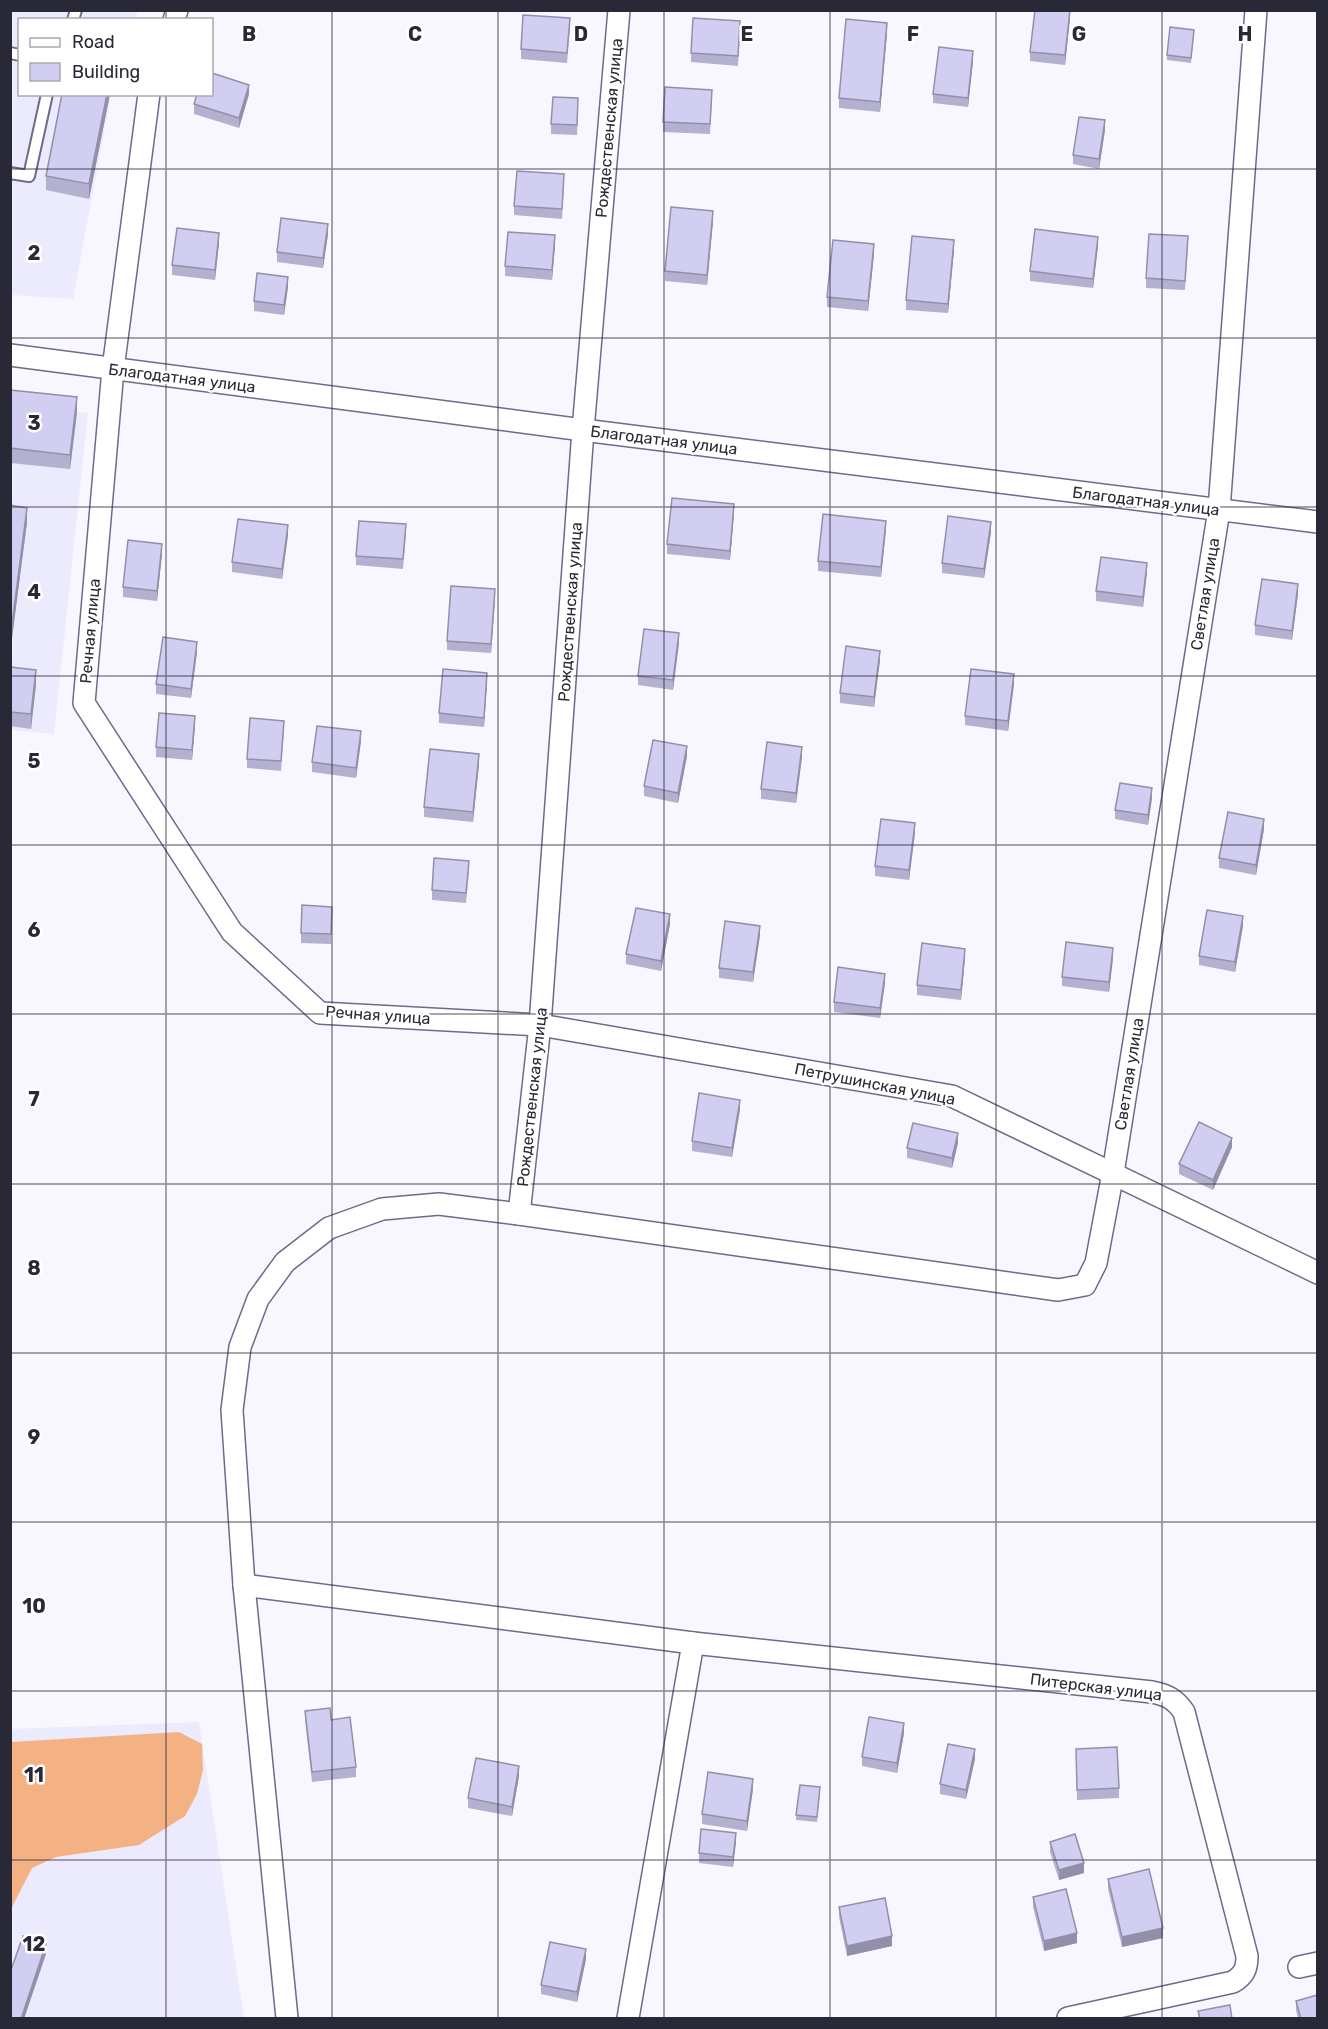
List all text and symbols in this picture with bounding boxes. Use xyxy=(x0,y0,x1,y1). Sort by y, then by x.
legend xyxy=(18,18,213,96)
text: B xyxy=(242,22,256,46)
text: C xyxy=(408,22,422,46)
text: D xyxy=(574,22,588,46)
text: E xyxy=(741,22,753,46)
text: F xyxy=(907,22,919,46)
text: G xyxy=(1072,22,1086,46)
text: H xyxy=(1238,22,1252,46)
text: Road xyxy=(72,31,115,53)
street label: Рождественская улица xyxy=(592,37,626,219)
text: Building xyxy=(72,61,140,83)
text: 2 xyxy=(28,241,41,265)
street label: Благодатная улица xyxy=(107,360,257,396)
text: 3 xyxy=(27,411,41,435)
street label: Благодатная улица xyxy=(589,422,739,458)
street label: Благодатная улица xyxy=(1071,483,1221,519)
street label: Рождественская улица xyxy=(554,521,586,703)
street label: Светлая улица xyxy=(1187,536,1223,652)
street label: Речная улица xyxy=(76,578,104,684)
text: 4 xyxy=(27,580,41,604)
text: 5 xyxy=(28,749,41,773)
text: 6 xyxy=(27,918,41,942)
street label: Речная улица xyxy=(325,1002,431,1028)
street label: Рождественская улица xyxy=(513,1006,551,1188)
street label: Светлая улица xyxy=(1111,1016,1147,1132)
street label: Петрушинская улица xyxy=(793,1059,957,1109)
text: 7 xyxy=(28,1087,40,1111)
text: 8 xyxy=(27,1256,41,1280)
text: 9 xyxy=(28,1425,41,1449)
text: 10 xyxy=(22,1594,46,1618)
street label: Питерская улица xyxy=(1029,1669,1163,1705)
text: 11 xyxy=(24,1763,44,1787)
text: 12 xyxy=(23,1932,45,1956)

